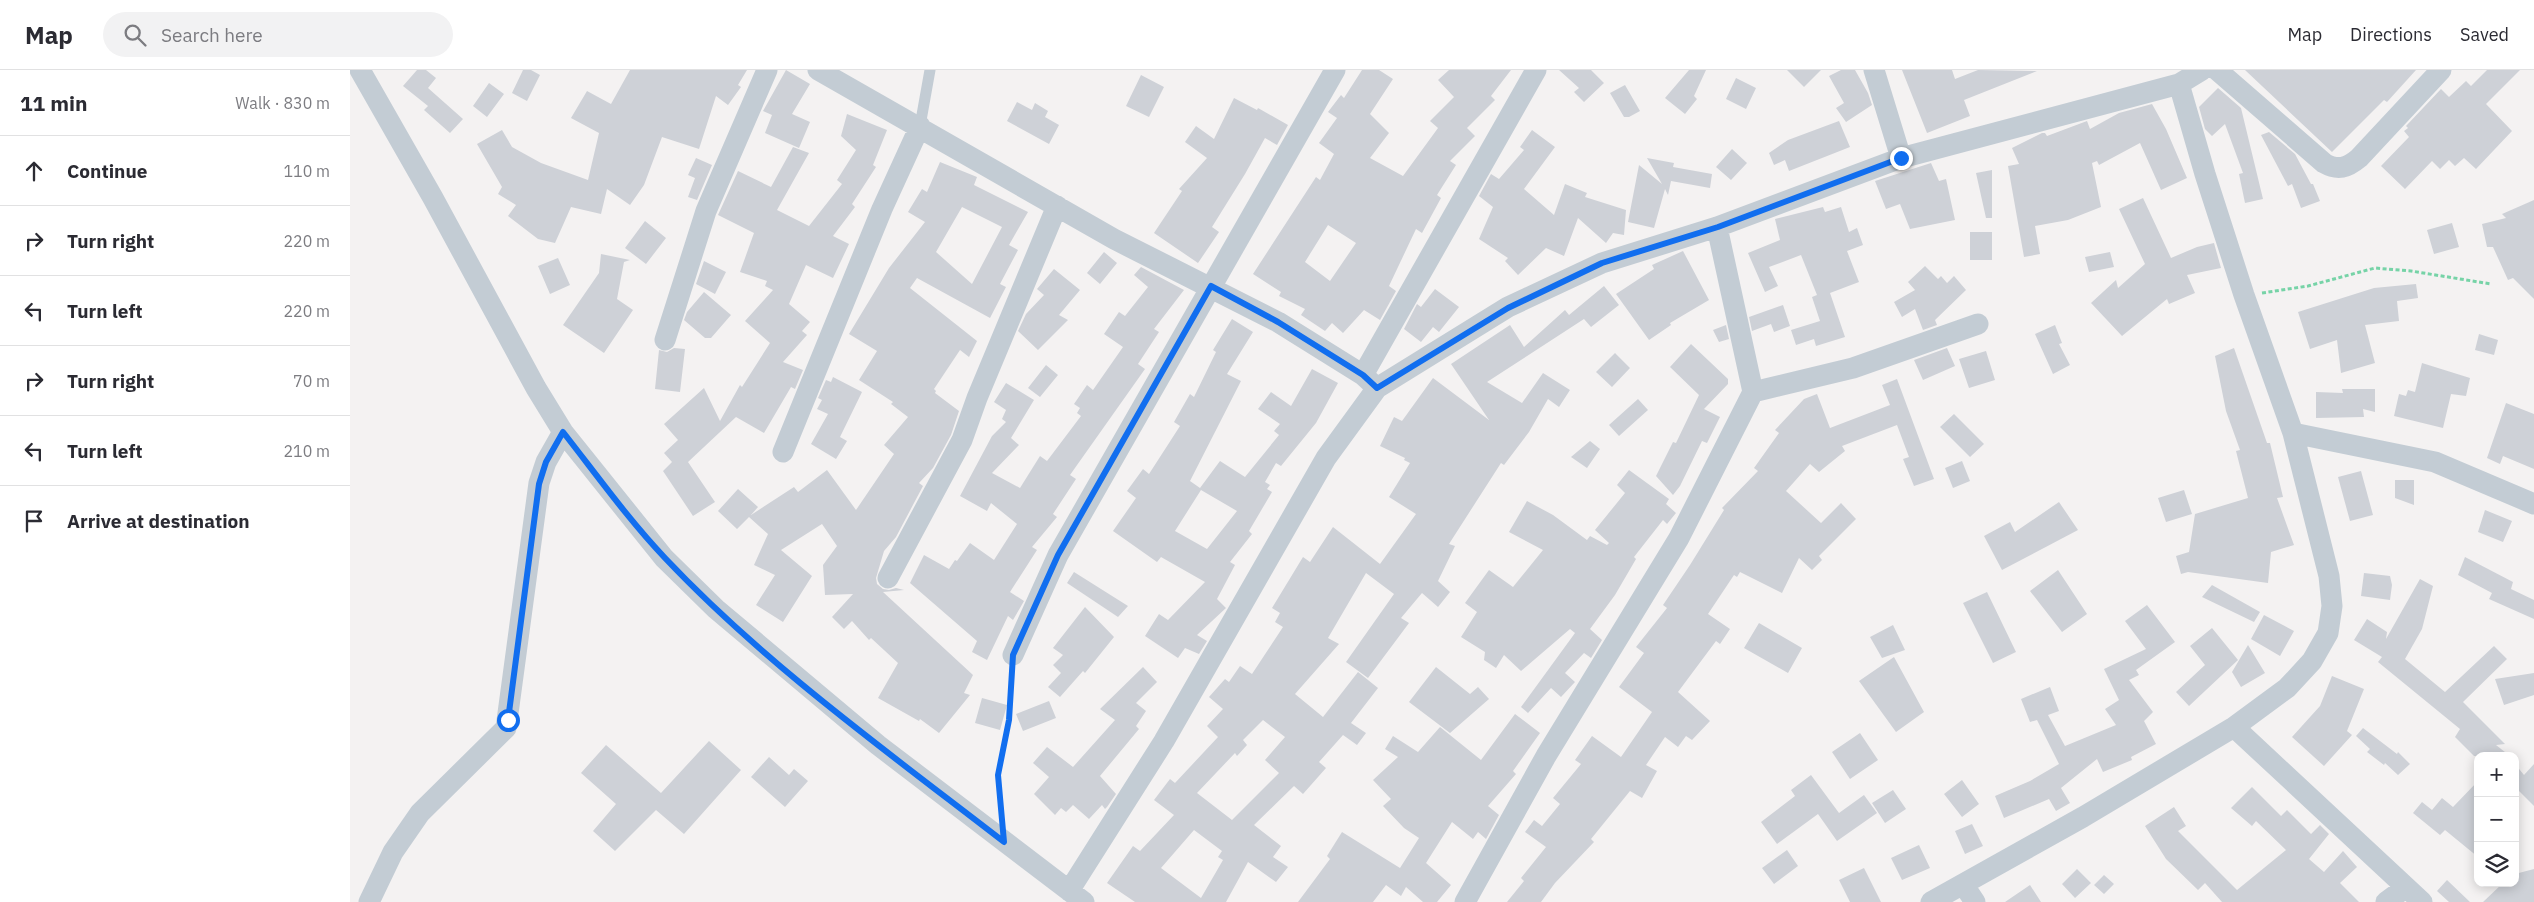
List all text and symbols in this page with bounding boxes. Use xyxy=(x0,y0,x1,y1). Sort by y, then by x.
search box xyxy=(103,12,453,57)
text: Map xyxy=(25,19,73,51)
icon: search xyxy=(121,21,149,49)
text: Search here xyxy=(161,23,263,47)
text: Map xyxy=(2287,23,2322,46)
text: Directions xyxy=(2350,23,2432,46)
text: Saved xyxy=(2460,23,2509,46)
text: 11 min xyxy=(20,89,87,117)
text: Walk · 830 m xyxy=(235,93,330,113)
route end xyxy=(1890,147,1913,170)
icon: ahead xyxy=(20,157,48,185)
text: Continue xyxy=(67,159,147,183)
text: 110 m xyxy=(283,161,330,181)
icon: right xyxy=(20,227,48,255)
text: Turn right xyxy=(67,229,154,253)
text: 220 m xyxy=(283,231,330,251)
icon: left xyxy=(20,297,48,325)
text: Turn left xyxy=(67,299,143,323)
text: 220 m xyxy=(283,301,330,321)
icon: right xyxy=(20,367,48,395)
text: Turn right xyxy=(67,369,154,393)
text: 70 m xyxy=(293,371,330,391)
icon: left xyxy=(20,437,48,465)
text: Turn left xyxy=(67,439,143,463)
text: 210 m xyxy=(283,441,330,461)
icon: arrive xyxy=(20,507,48,535)
text: Arrive at destination xyxy=(67,509,250,533)
route start xyxy=(497,709,520,732)
map controls xyxy=(2474,752,2519,887)
button: + xyxy=(2474,752,2519,797)
button: − xyxy=(2474,797,2519,842)
button: layers xyxy=(2474,842,2519,887)

